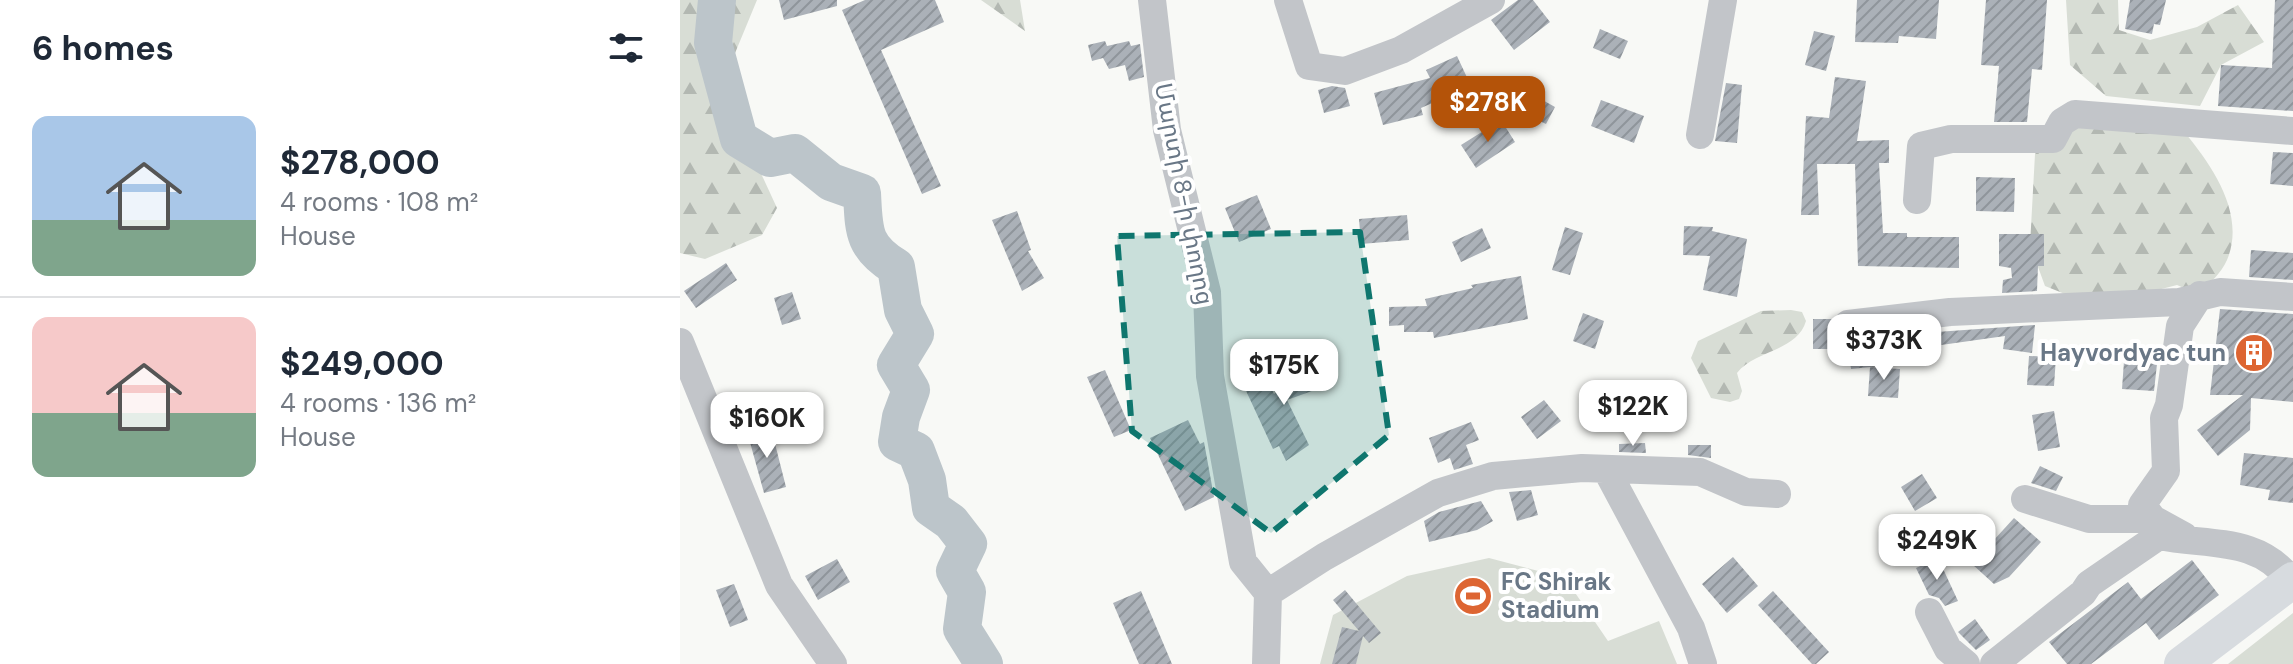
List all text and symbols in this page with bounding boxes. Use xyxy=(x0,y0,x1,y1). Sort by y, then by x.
text: 6 homes xyxy=(32,26,174,71)
icon: filters xyxy=(604,26,648,70)
pin: $278K xyxy=(1432,76,1544,144)
street label: Մարտի 8-ի փողոց xyxy=(1148,80,1221,308)
text: $278K xyxy=(1449,85,1527,119)
text: $278,000 xyxy=(280,140,440,185)
icon: home xyxy=(96,148,192,244)
text: 4 rooms · 108 m² xyxy=(280,185,478,219)
text: House xyxy=(280,219,356,253)
pin: $373K xyxy=(1828,314,1940,382)
text: $373K xyxy=(1845,323,1923,357)
building icon: Hayvordyac tun xyxy=(2233,332,2275,374)
place label: Hayvordyac tun xyxy=(2040,337,2226,368)
pin: $175K xyxy=(1228,339,1340,407)
text: $249,000 xyxy=(280,341,444,386)
text: $175K xyxy=(1248,348,1320,382)
icon: home xyxy=(96,349,192,445)
pin: $122K xyxy=(1577,380,1689,448)
text: 4 rooms · 136 m² xyxy=(280,386,476,420)
text: $122K xyxy=(1597,389,1669,423)
pin: $160K xyxy=(711,392,823,460)
text: $160K xyxy=(729,401,805,435)
text: House xyxy=(280,420,356,454)
pin: $249K xyxy=(1881,514,1993,582)
text: $249K xyxy=(1897,523,1977,557)
place label: FC Shirak Stadium xyxy=(1501,566,1611,625)
sports icon: FC Shirak Stadium xyxy=(1452,575,1494,617)

